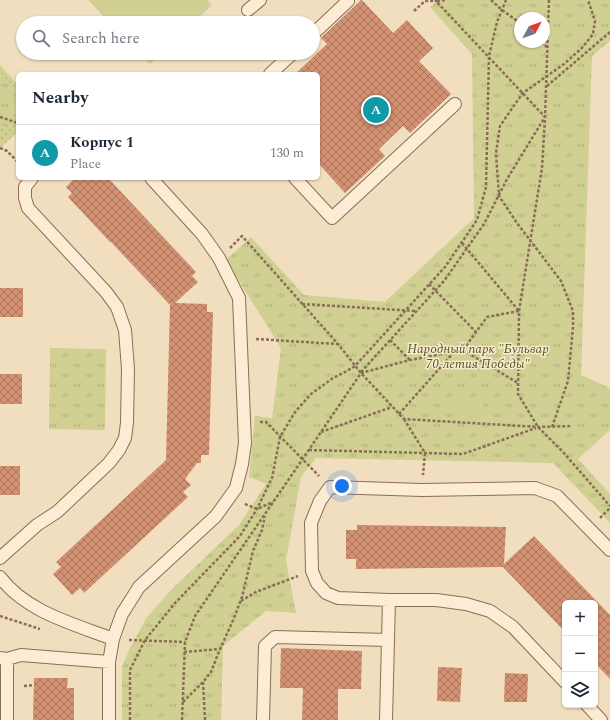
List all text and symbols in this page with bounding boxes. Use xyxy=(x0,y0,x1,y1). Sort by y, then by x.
north arrow xyxy=(514,12,550,48)
search box xyxy=(16,16,320,60)
icon: search xyxy=(30,27,52,49)
text: Search here xyxy=(62,27,140,50)
text: Nearby xyxy=(32,85,88,111)
pin: A xyxy=(363,95,389,125)
text: Корпус 1 xyxy=(70,131,134,154)
text: A xyxy=(40,143,50,163)
text: 130 m xyxy=(270,143,304,163)
text: Place xyxy=(70,154,101,174)
park label: Народный парк "Бульвар 70-летия Победы" xyxy=(407,339,549,374)
your location xyxy=(332,476,352,496)
map controls xyxy=(562,600,598,708)
button: + xyxy=(562,600,598,636)
button: − xyxy=(562,636,598,672)
button: layers xyxy=(562,672,598,708)

